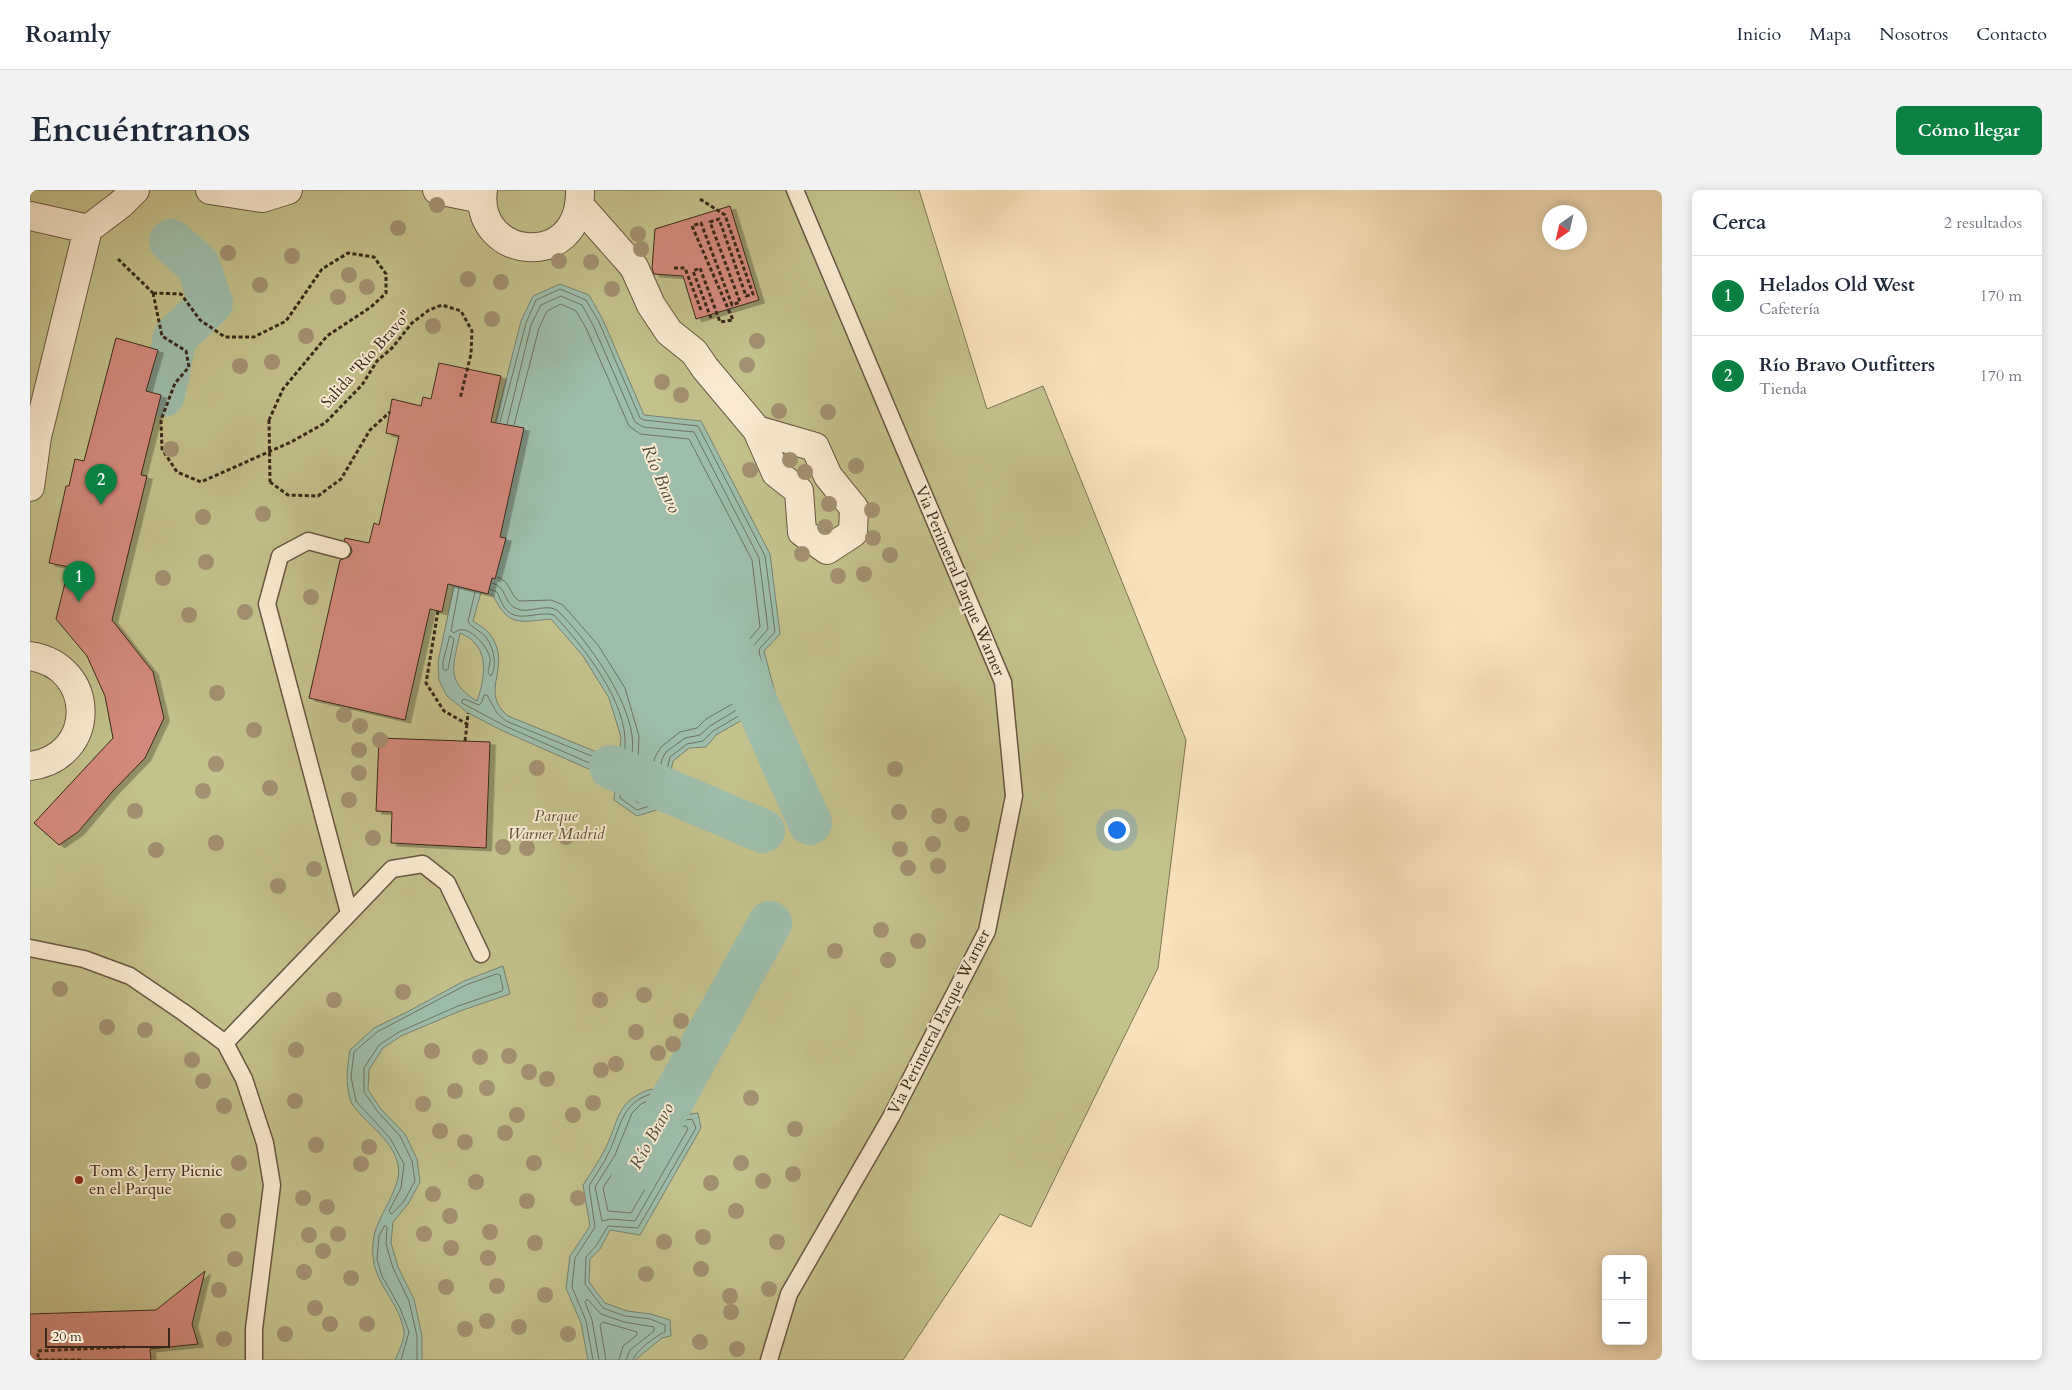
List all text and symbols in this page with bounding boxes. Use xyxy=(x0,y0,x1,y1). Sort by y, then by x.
text: Roamly xyxy=(25,18,111,51)
text: Inicio xyxy=(1737,22,1781,47)
text: Mapa xyxy=(1809,22,1851,47)
text: Nosotros xyxy=(1879,22,1948,47)
text: Contacto xyxy=(1976,22,2047,47)
text: Encuéntranos xyxy=(30,106,251,154)
button: Cómo llegar xyxy=(1896,106,2042,155)
north arrow xyxy=(1542,205,1587,250)
text: Cerca xyxy=(1712,208,1766,237)
text: 2 resultados xyxy=(1944,212,2022,234)
text: Helados Old West xyxy=(1759,272,1915,298)
text: 1 xyxy=(1724,285,1732,307)
text: 170 m xyxy=(1980,285,2022,307)
text: Cafetería xyxy=(1759,298,1820,320)
street label: Salida "Río Bravo" xyxy=(316,305,416,413)
text: Río Bravo Outfitters xyxy=(1759,352,1935,378)
text: 2 xyxy=(1724,365,1732,387)
text: 170 m xyxy=(1980,365,2022,387)
text: Tienda xyxy=(1759,378,1807,400)
water label: Río Bravo xyxy=(635,441,687,517)
pin: 2 xyxy=(85,464,117,505)
street label: Via Perimetral Parque Warner xyxy=(910,482,1010,680)
pin: 1 xyxy=(63,561,95,602)
park label: Parque Warner Madrid xyxy=(507,805,606,845)
your location xyxy=(1104,817,1130,843)
street label: Via Perimetral Parque Warner xyxy=(883,925,995,1118)
water label: Río Bravo xyxy=(623,1098,681,1174)
place label: Tom & Jerry Picnic en el Parque xyxy=(89,1160,223,1200)
marker: Tom & Jerry Picnic en el Parque xyxy=(73,1174,85,1186)
map controls xyxy=(1602,1255,1647,1345)
button: + xyxy=(1602,1255,1647,1300)
button: − xyxy=(1602,1300,1647,1345)
scale bar xyxy=(45,1325,170,1348)
text: 20 m xyxy=(52,1327,82,1346)

